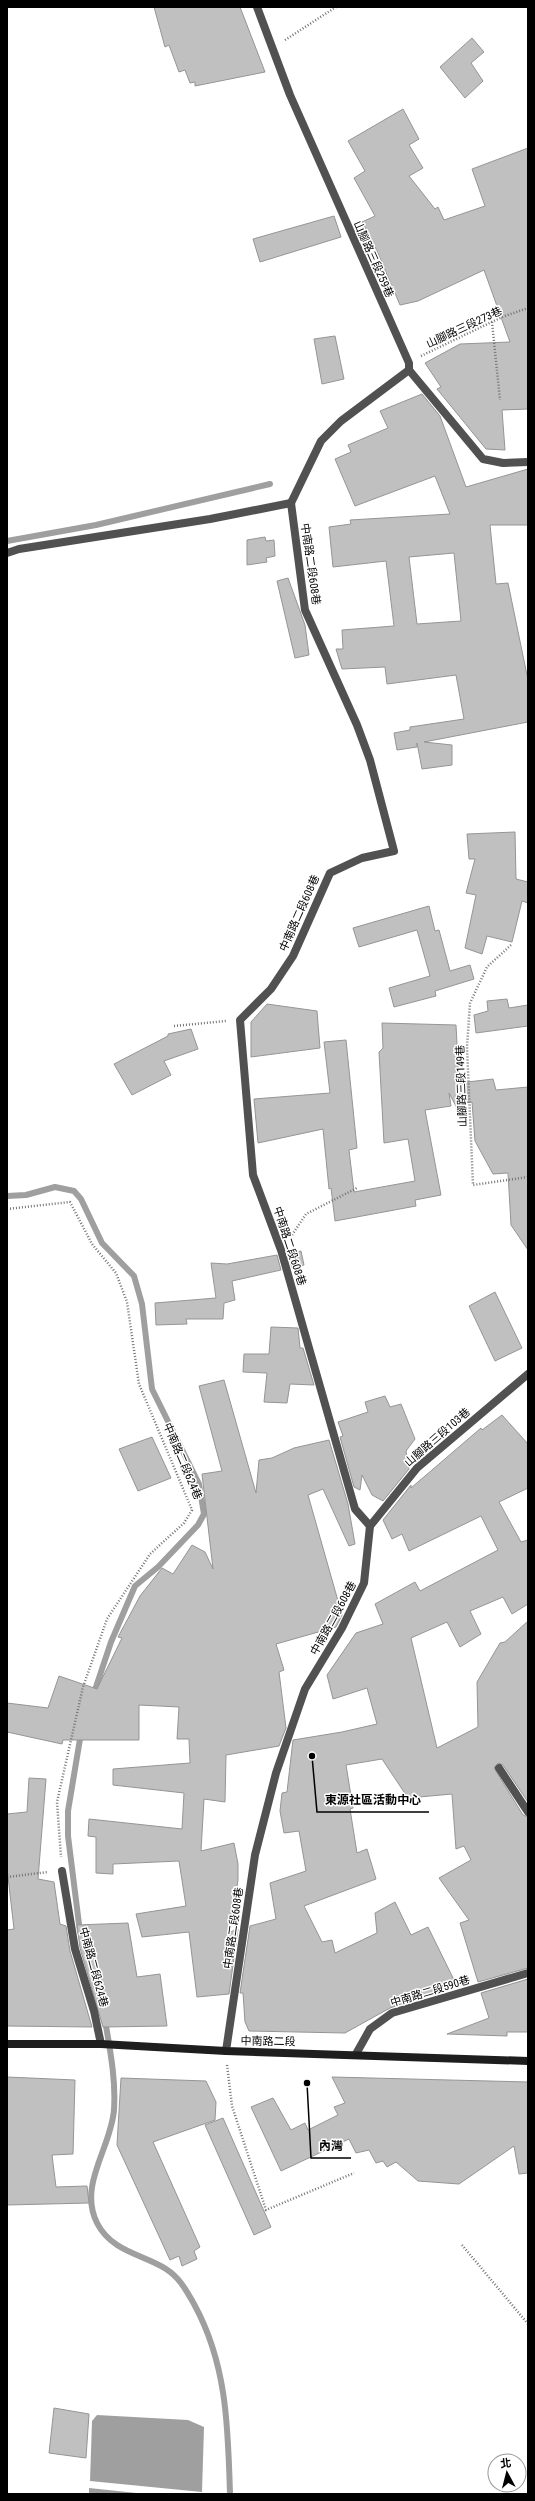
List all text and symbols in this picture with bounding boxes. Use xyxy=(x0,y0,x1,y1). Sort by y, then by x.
street label: 山腳路三段259巷 xyxy=(351,219,396,299)
street label: 山腳路三段273巷 xyxy=(424,304,504,351)
street label: 中南路二段608巷 xyxy=(298,522,323,606)
street label: 中南路二段608巷 xyxy=(277,873,322,953)
street label: 山腳路三段149巷 xyxy=(454,1045,469,1127)
street label: 中南路二段608巷 xyxy=(271,1205,308,1287)
street label: 山腳路三段103巷 xyxy=(402,1405,473,1469)
street label: 中南路二段624巷 xyxy=(160,1421,205,1502)
street label: 中南路二段608巷 xyxy=(308,1579,359,1657)
callout: 東源社區活動中心 xyxy=(317,1788,429,1812)
text: 東源社區活動中心 xyxy=(325,1793,421,1807)
street label: 中南路二段608巷 xyxy=(221,1886,246,1970)
street label: 中南路二段624巷 xyxy=(77,1926,110,2009)
street label: 中南路二段590巷 xyxy=(389,1973,471,2010)
street label: 中南路二段 xyxy=(240,2035,296,2048)
callout: 內灣 xyxy=(311,2134,351,2158)
text: 內灣 xyxy=(319,2139,343,2153)
north arrow xyxy=(487,2453,527,2493)
text: 北 xyxy=(500,2456,512,2471)

